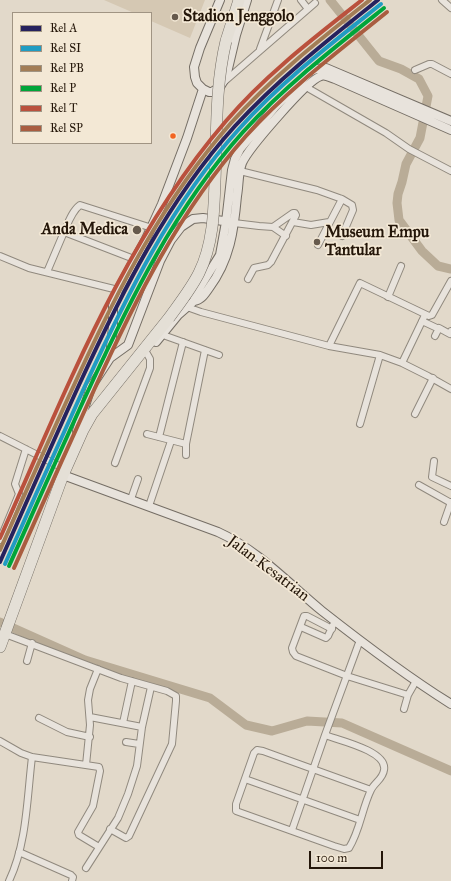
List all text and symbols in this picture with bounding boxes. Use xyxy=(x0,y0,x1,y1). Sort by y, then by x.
place label: Stadion Jenggolo xyxy=(183,7,294,27)
legend xyxy=(12,12,152,144)
marker: Stadion Jenggolo xyxy=(170,12,180,22)
text: Rel A xyxy=(50,21,77,35)
text: Rel SI xyxy=(50,41,81,55)
text: Rel PB xyxy=(50,61,84,75)
text: Rel P xyxy=(50,81,76,95)
text: Rel T xyxy=(50,101,77,115)
text: Rel SP xyxy=(50,121,83,135)
unlabelled marker xyxy=(168,131,178,141)
place label: Anda Medica xyxy=(41,220,128,240)
place label: Museum Empu Tantular xyxy=(325,223,429,261)
marker: Anda Medica xyxy=(131,224,143,236)
marker: Museum Empu Tantular xyxy=(312,237,322,247)
street label: Jalan Kesatrian xyxy=(223,532,313,606)
scale bar xyxy=(311,843,385,869)
text: 100 m xyxy=(316,851,347,865)

